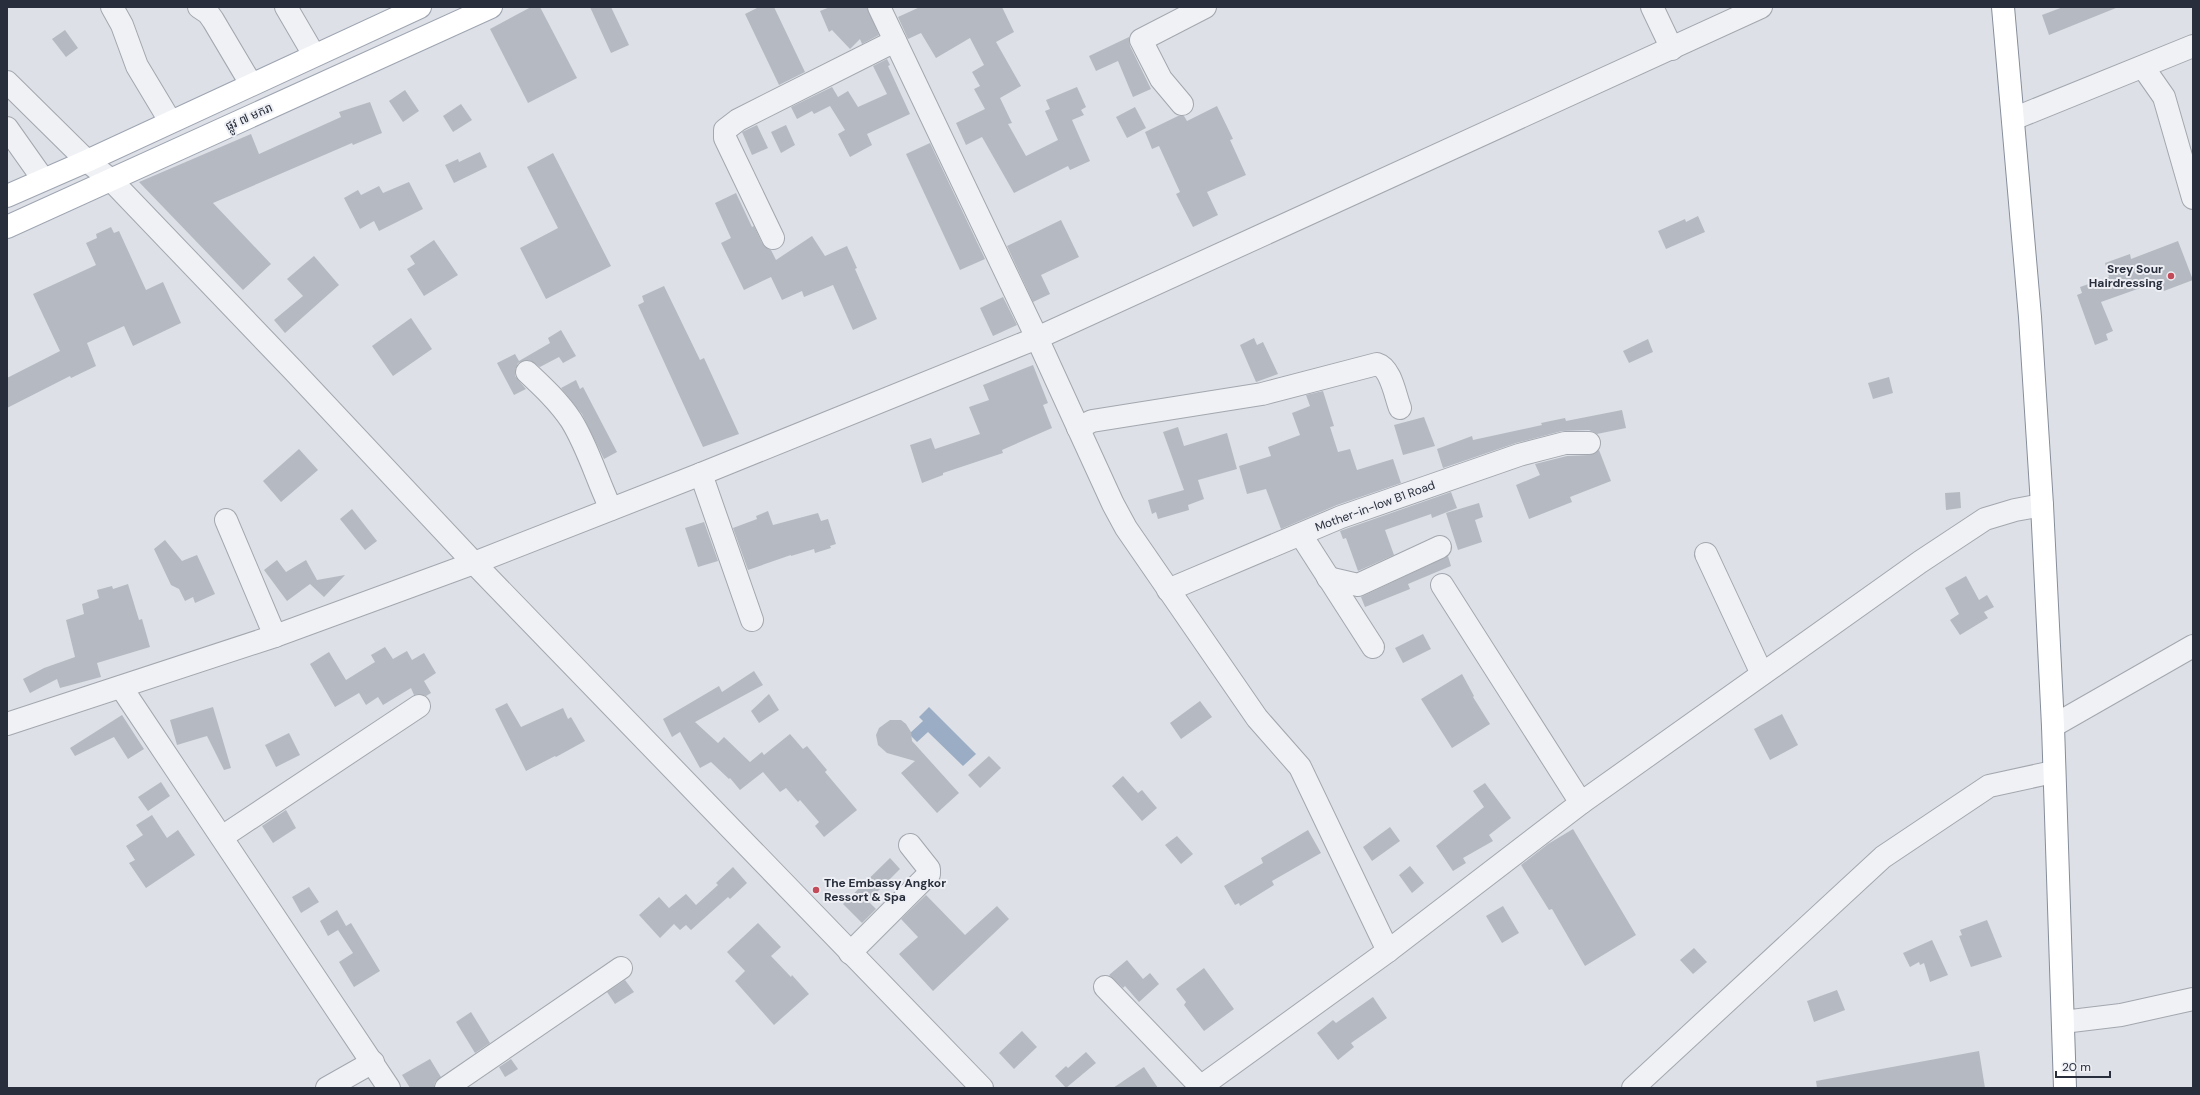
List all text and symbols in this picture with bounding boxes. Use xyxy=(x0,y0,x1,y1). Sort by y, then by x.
street label: ផ្លូវ ៧ មករា xyxy=(223,100,276,137)
place label: Srey Sour Hairdressing xyxy=(2089,261,2163,291)
marker: Srey Sour Hairdressing xyxy=(2166,271,2176,281)
street label: Mother-in-low B1 Road xyxy=(1313,477,1437,535)
place label: The Embassy Angkor Ressort & Spa xyxy=(824,875,946,905)
marker: The Embassy Angkor Ressort & Spa xyxy=(811,885,821,895)
scale bar xyxy=(2056,1053,2110,1079)
text: 20 m xyxy=(2062,1059,2091,1075)

